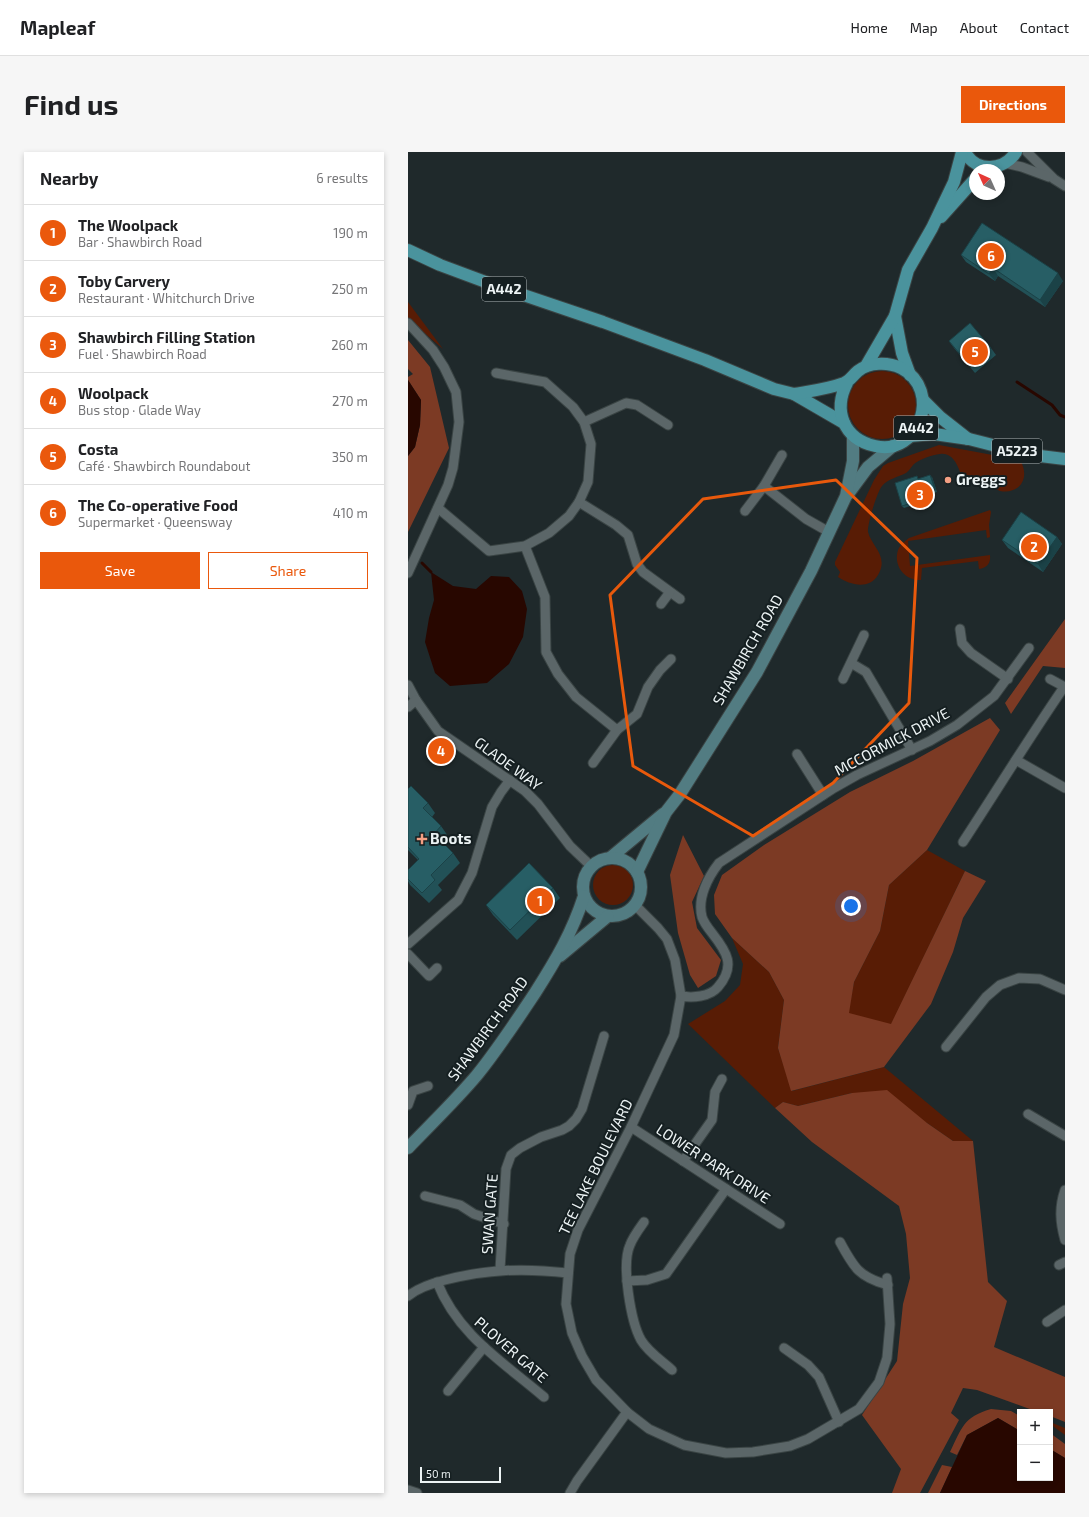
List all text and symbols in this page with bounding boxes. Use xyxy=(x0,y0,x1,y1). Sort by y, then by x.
text: Mapleaf xyxy=(20,16,95,39)
text: Home xyxy=(851,19,888,36)
text: Map xyxy=(910,19,938,36)
text: About xyxy=(960,19,998,36)
text: Contact xyxy=(1020,19,1069,36)
button: Directions xyxy=(961,86,1065,123)
text: Find us xyxy=(24,87,118,121)
north arrow xyxy=(969,164,1005,200)
text: Nearby xyxy=(40,168,98,188)
text: 6 results xyxy=(316,170,368,186)
text: The Woolpack xyxy=(78,216,178,234)
text: 1 xyxy=(50,225,56,241)
text: 190 m xyxy=(333,225,368,241)
text: Bar · Shawbirch Road xyxy=(78,234,202,250)
pin: 6 xyxy=(978,241,1004,271)
text: Toby Carvery xyxy=(78,272,170,290)
road number: A442 xyxy=(482,277,526,301)
text: 2 xyxy=(49,281,57,297)
text: 250 m xyxy=(332,281,368,297)
text: Restaurant · Whitchurch Drive xyxy=(78,290,255,306)
text: Shawbirch Filling Station xyxy=(78,328,255,346)
text: 3 xyxy=(49,337,57,353)
text: 260 m xyxy=(331,337,368,353)
pin: 5 xyxy=(962,337,988,367)
text: Fuel · Shawbirch Road xyxy=(78,346,207,362)
text: Woolpack xyxy=(78,384,149,402)
text: 4 xyxy=(49,393,57,409)
text: 270 m xyxy=(332,393,368,409)
text: Bus stop · Glade Way xyxy=(78,402,201,418)
road number: A442 xyxy=(894,416,938,440)
road number: A5223 xyxy=(992,439,1042,463)
text: Costa xyxy=(78,440,118,458)
text: 5 xyxy=(49,449,57,465)
text: 350 m xyxy=(332,449,368,465)
text: Café · Shawbirch Roundabout xyxy=(78,458,250,474)
place label: Greggs xyxy=(956,470,1006,488)
marker: Greggs xyxy=(943,475,953,485)
pin: 3 xyxy=(907,480,933,510)
text: The Co-operative Food xyxy=(78,496,238,514)
text: 6 xyxy=(49,505,57,521)
text: 410 m xyxy=(333,505,368,521)
text: Supermarket · Queensway xyxy=(78,514,232,530)
pin: 2 xyxy=(1021,532,1047,562)
button: Save xyxy=(40,552,200,589)
button: Share xyxy=(208,552,368,589)
street label: SHAWBIRCH ROAD xyxy=(708,591,786,708)
street label: MCCORMICK DRIVE xyxy=(831,703,952,779)
street label: GLADE WAY xyxy=(471,733,546,794)
pin: 4 xyxy=(428,736,454,766)
place label: Boots xyxy=(430,829,471,847)
marker: Boots xyxy=(417,834,427,844)
pin: 1 xyxy=(527,886,553,916)
your location xyxy=(841,896,861,916)
street label: SHAWBIRCH ROAD xyxy=(443,973,531,1084)
street label: TEE LAKE BOULEVARD xyxy=(554,1096,636,1237)
street label: LOWER PARK DRIVE xyxy=(653,1120,774,1207)
street label: SWAN GATE xyxy=(477,1173,501,1255)
street label: PLOVER GATE xyxy=(471,1312,552,1386)
map controls xyxy=(1017,1409,1053,1481)
button: + xyxy=(1017,1409,1053,1445)
button: − xyxy=(1017,1445,1053,1481)
scale bar xyxy=(420,1465,501,1484)
text: 50 m xyxy=(426,1467,451,1480)

